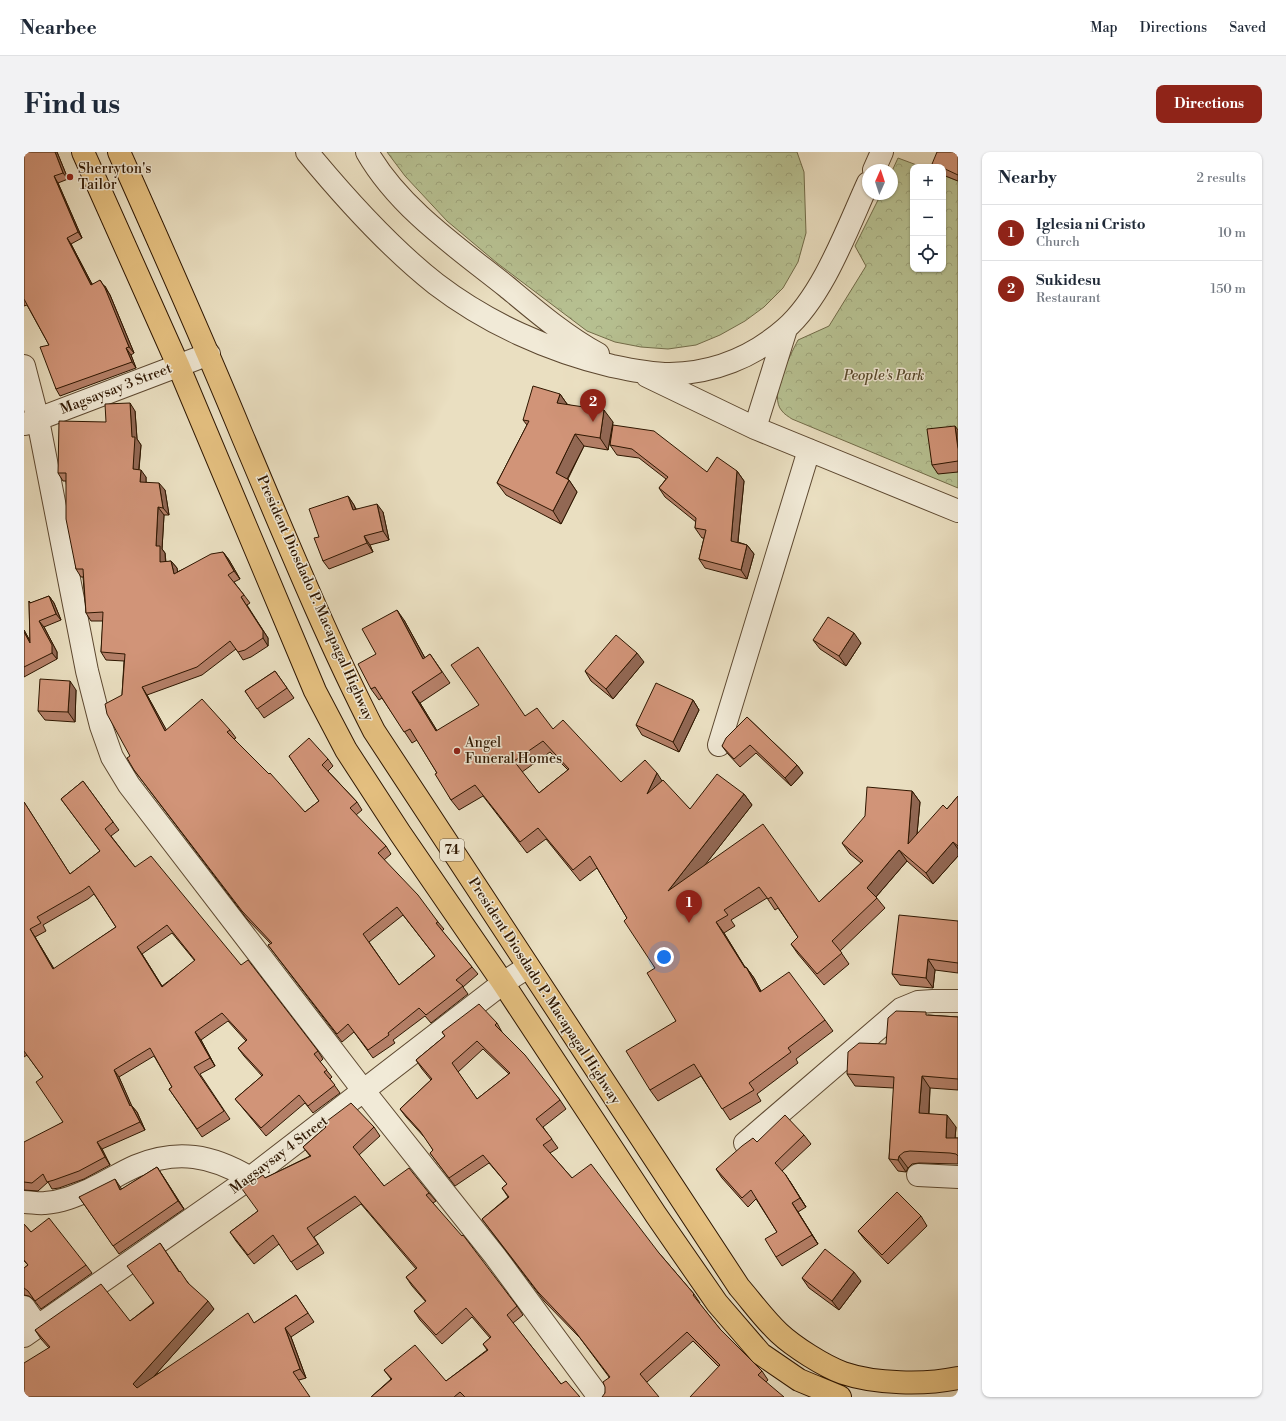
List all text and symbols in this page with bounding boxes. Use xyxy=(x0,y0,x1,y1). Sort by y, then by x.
text: Nearbee xyxy=(20,16,97,40)
text: Map xyxy=(1090,19,1118,37)
text: Directions xyxy=(1140,19,1207,37)
text: Saved xyxy=(1229,19,1266,37)
button: Directions xyxy=(1156,85,1262,123)
text: Find us xyxy=(24,87,120,122)
place label: Sherryton's Tailor xyxy=(78,160,151,194)
north arrow xyxy=(862,164,898,200)
map controls xyxy=(910,164,946,272)
button: + xyxy=(910,164,946,200)
text: Nearby xyxy=(998,167,1057,189)
text: 2 results xyxy=(1197,170,1246,186)
marker: Sherryton's Tailor xyxy=(65,172,75,182)
button: − xyxy=(910,200,946,236)
text: Iglesia ni Cristo xyxy=(1036,215,1146,234)
text: 1 xyxy=(1008,225,1014,241)
text: 10 m xyxy=(1218,225,1246,241)
text: Church xyxy=(1036,234,1080,250)
button: locate xyxy=(910,236,946,272)
text: Sukidesu xyxy=(1036,271,1101,290)
text: 2 xyxy=(1007,281,1015,297)
text: 150 m xyxy=(1211,281,1246,297)
text: Restaurant xyxy=(1036,290,1101,306)
street label: Magsaysay 3 Street xyxy=(58,359,174,419)
park label: People's Park xyxy=(843,367,924,385)
pin: 2 xyxy=(580,389,606,422)
street label: President Diosdado P. Macapagal Highway xyxy=(252,472,378,724)
place label: Angel Funeral Homes xyxy=(464,734,562,768)
marker: Angel Funeral Homes xyxy=(452,746,462,756)
road number: 74 xyxy=(440,839,464,861)
street label: President Diosdado P. Macapagal Highway xyxy=(464,874,624,1108)
pin: 1 xyxy=(676,890,702,923)
your location xyxy=(654,947,674,967)
street label: Magsaysay 4 Street xyxy=(226,1112,332,1198)

